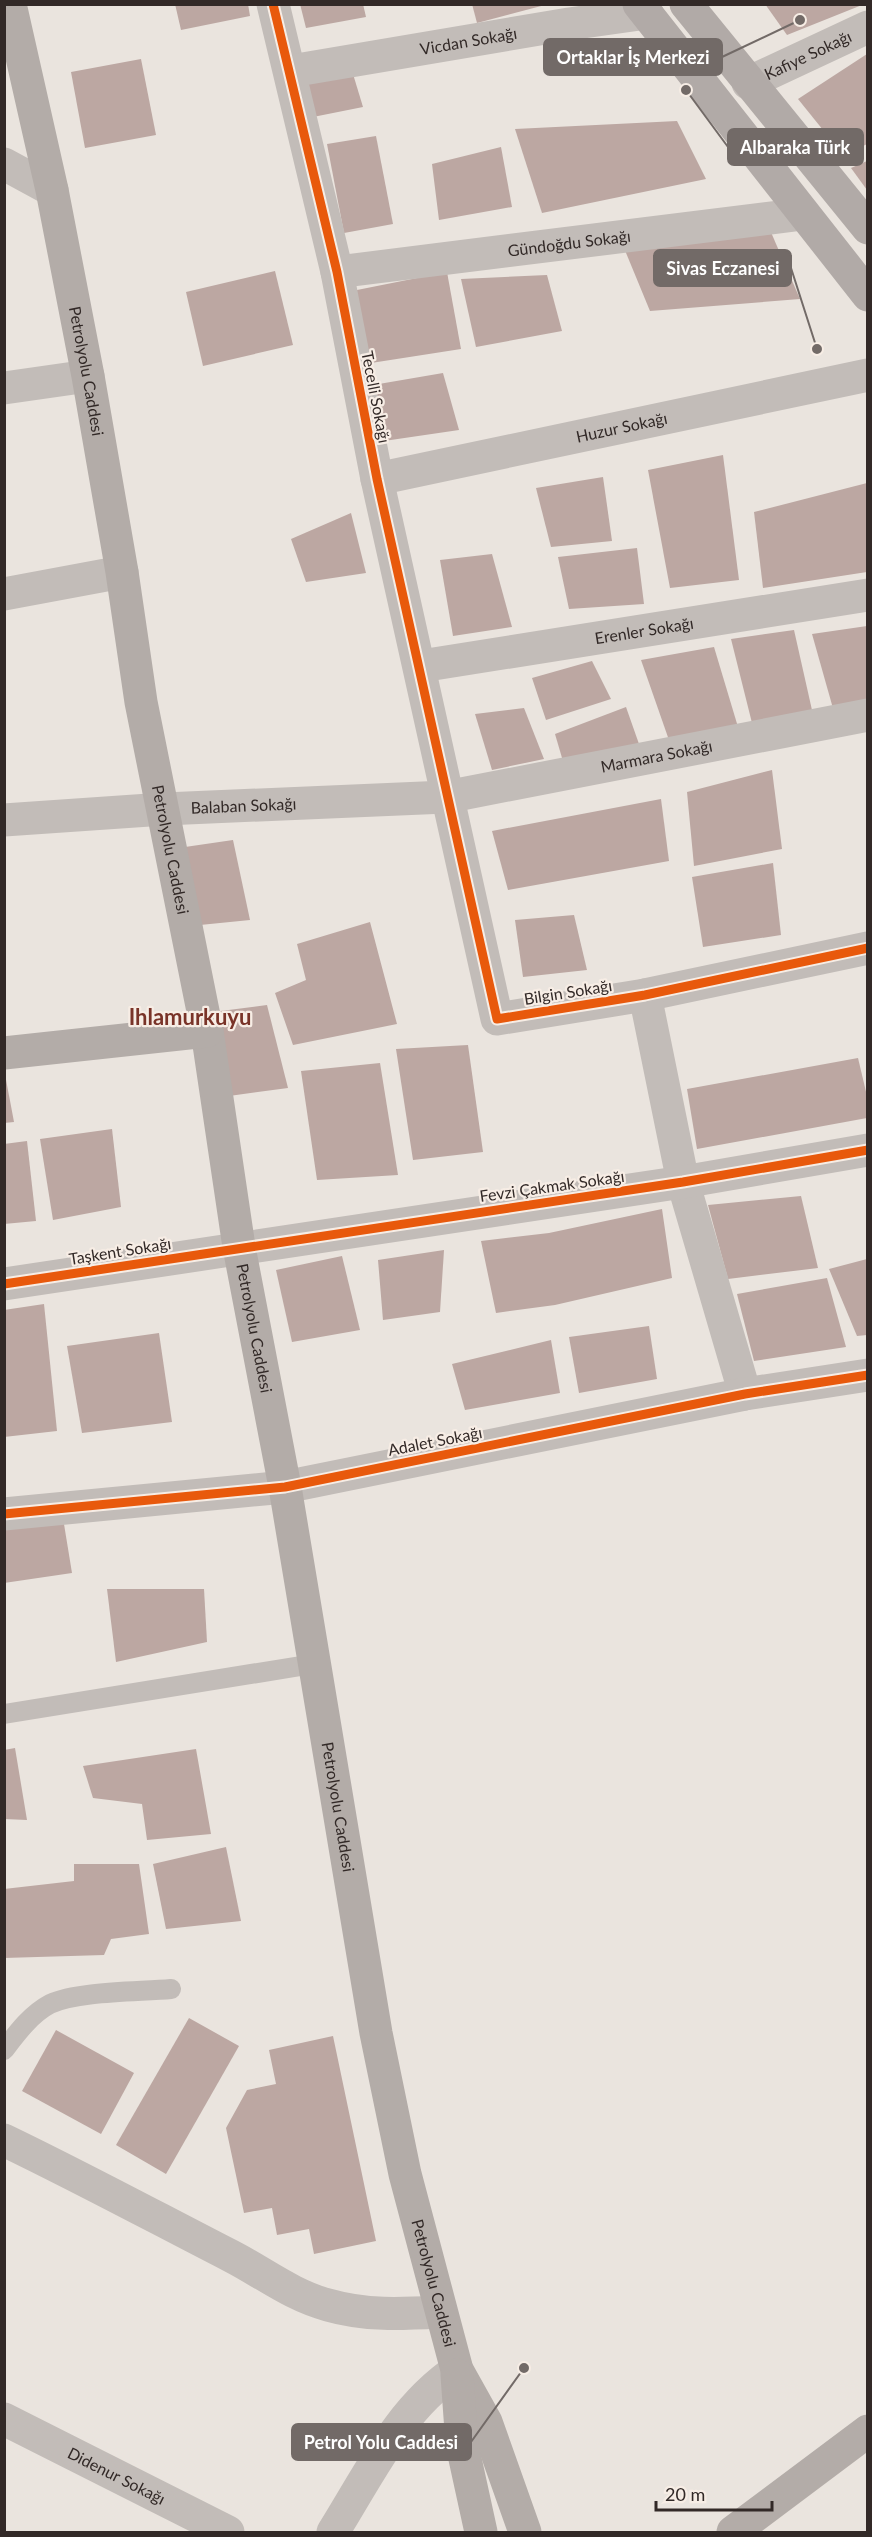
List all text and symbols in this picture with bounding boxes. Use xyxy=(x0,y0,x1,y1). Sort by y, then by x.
street label: Vicdan Sokağı xyxy=(418,23,518,58)
street label: Kafiye Sokağı xyxy=(761,26,854,83)
callout: Ortaklar İş Merkezi xyxy=(544,39,722,75)
text: Ortaklar İş Merkezi xyxy=(557,46,709,68)
callout: Albaraka Türk xyxy=(728,129,863,165)
text: Albaraka Türk xyxy=(739,136,850,158)
street label: Gündoğdu Sokağı xyxy=(507,226,632,260)
callout: Sivas Eczanesi xyxy=(654,250,791,286)
text: Sivas Eczanesi xyxy=(666,257,780,279)
street label: Petrolyolu Caddesi xyxy=(66,305,108,437)
street label: Tecelli Sokağı xyxy=(358,349,395,445)
street label: Huzur Sokağı xyxy=(574,408,669,446)
street label: Erenler Sokağı xyxy=(593,613,695,647)
street label: Marmara Sokağı xyxy=(599,735,714,776)
street label: Petrolyolu Caddesi xyxy=(149,783,193,916)
street label: Balaban Sokağı xyxy=(190,793,297,817)
street label: Bilgin Sokağı xyxy=(523,975,613,1008)
district label: Ihlamurkuyu xyxy=(129,1003,251,1030)
street label: Fevzi Çakmak Sokağı xyxy=(478,1166,626,1205)
street label: Taşkent Sokağı xyxy=(67,1233,172,1268)
street label: Petrolyolu Caddesi xyxy=(233,1262,277,1394)
street label: Adalet Sokağı xyxy=(386,1422,484,1459)
street label: Petrolyolu Caddesi xyxy=(319,1740,359,1873)
street label: Petrolyolu Caddesi xyxy=(408,2217,460,2349)
callout: Petrol Yolu Caddesi xyxy=(292,2424,471,2460)
text: Petrol Yolu Caddesi xyxy=(304,2431,458,2453)
street label: Didenur Sokağı xyxy=(65,2443,169,2508)
scale bar xyxy=(656,2474,772,2512)
text: 20 m xyxy=(665,2483,705,2505)

